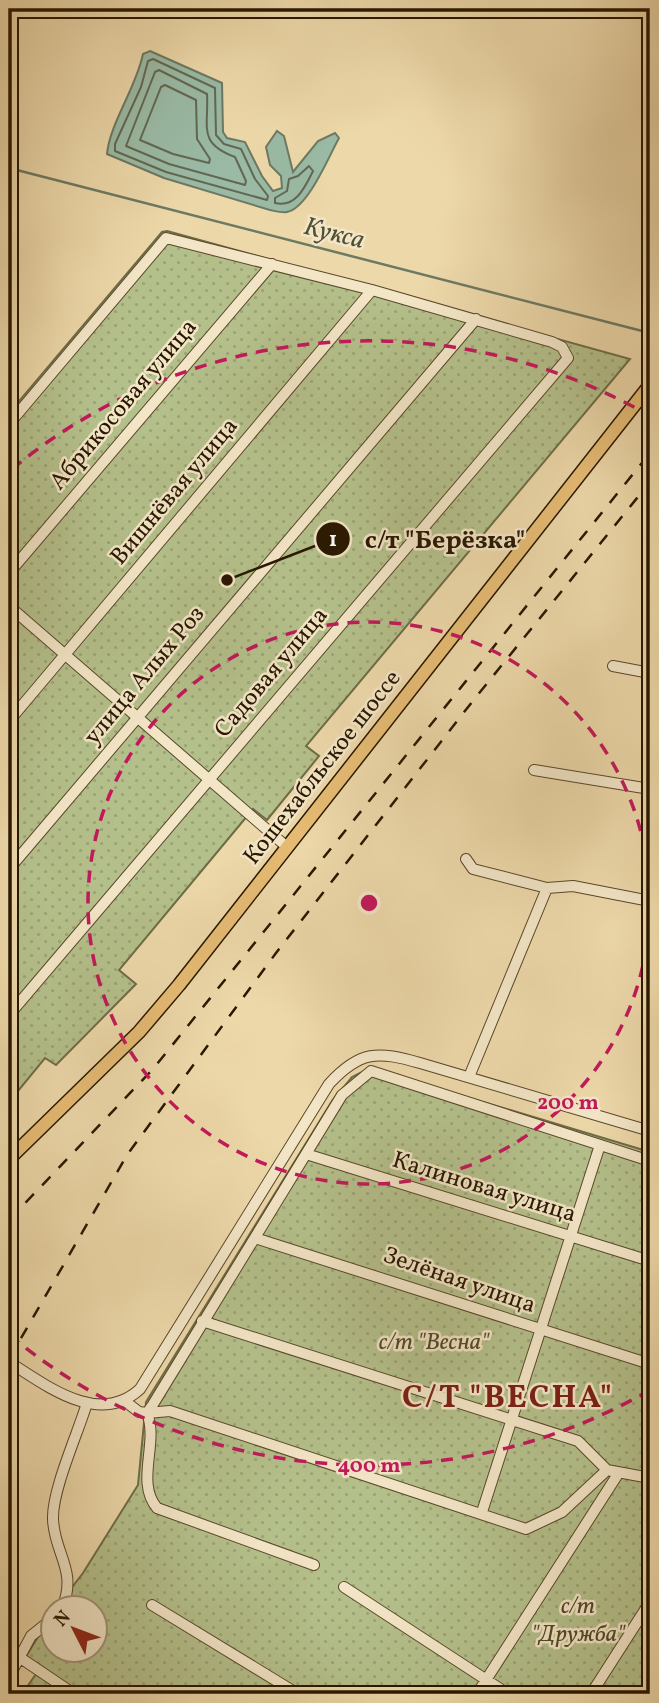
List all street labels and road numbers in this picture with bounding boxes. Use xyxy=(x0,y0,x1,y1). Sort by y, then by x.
street label: Абрикосовая улица xyxy=(42,312,206,498)
street label: Вишнёвая улица xyxy=(103,411,247,573)
street label: улица Алых Роз xyxy=(77,599,213,753)
street label: Садовая улица xyxy=(207,600,337,746)
street label: Кошехабльское шоссе xyxy=(236,663,410,873)
street label: Калиновая улица xyxy=(388,1144,580,1232)
street label: Зелёная улица xyxy=(378,1239,540,1323)

